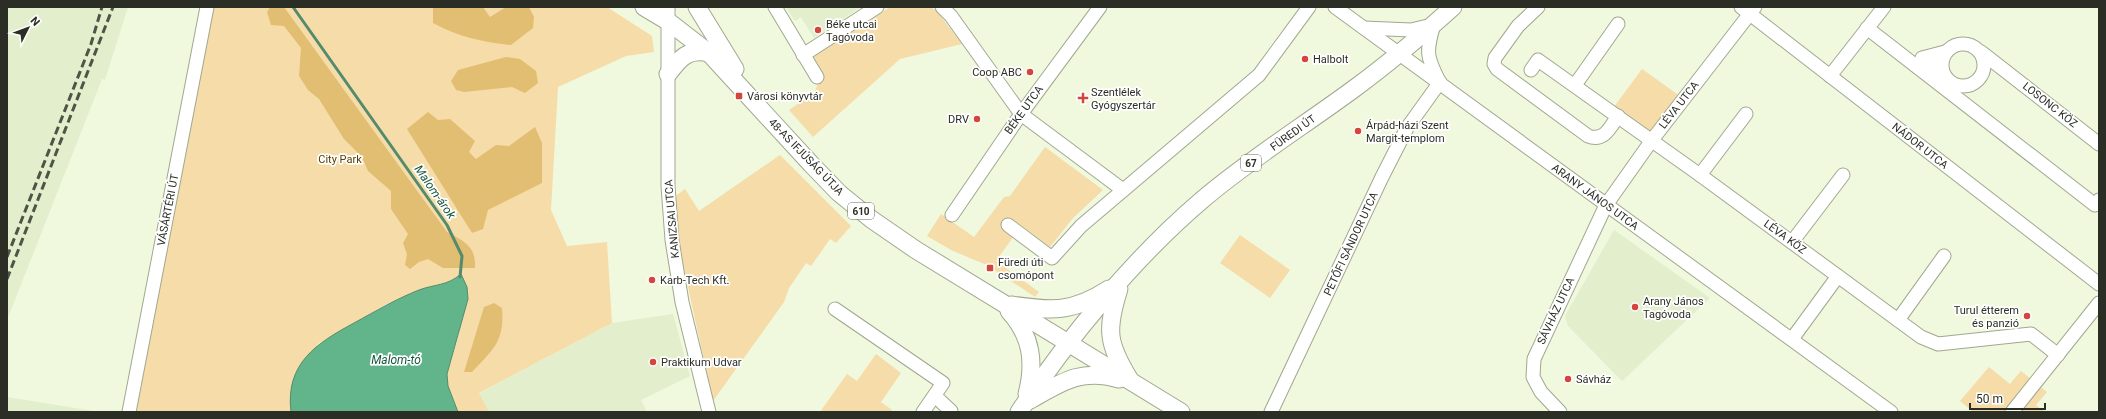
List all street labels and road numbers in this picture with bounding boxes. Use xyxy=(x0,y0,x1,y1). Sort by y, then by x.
street label: LÉVA UTCA xyxy=(1656,78,1702,131)
street label: LOSONC KÖZ xyxy=(2020,80,2080,131)
street label: BÉKE UTCA xyxy=(1002,83,1046,137)
street label: FÜREDI ÚT xyxy=(1268,112,1319,154)
street label: 48-AS IFJÚSÁG ÚTJA xyxy=(766,116,847,199)
street label: NÁDOR UTCA xyxy=(1889,120,1951,172)
road number: 67 xyxy=(1241,155,1261,171)
street label: ARANY JÁNOS UTCA xyxy=(1549,161,1641,233)
street label: VÁSÁRTÉRI ÚT xyxy=(155,173,181,247)
street label: KANIZSAI UTCA xyxy=(662,178,682,259)
street label: PETŐFI SÁNDOR UTCA xyxy=(1321,189,1381,298)
road number: 610 xyxy=(848,203,874,219)
street label: LÉVA KÖZ xyxy=(1761,217,1809,257)
street label: SÁVHÁZ UTCA xyxy=(1535,275,1578,347)

